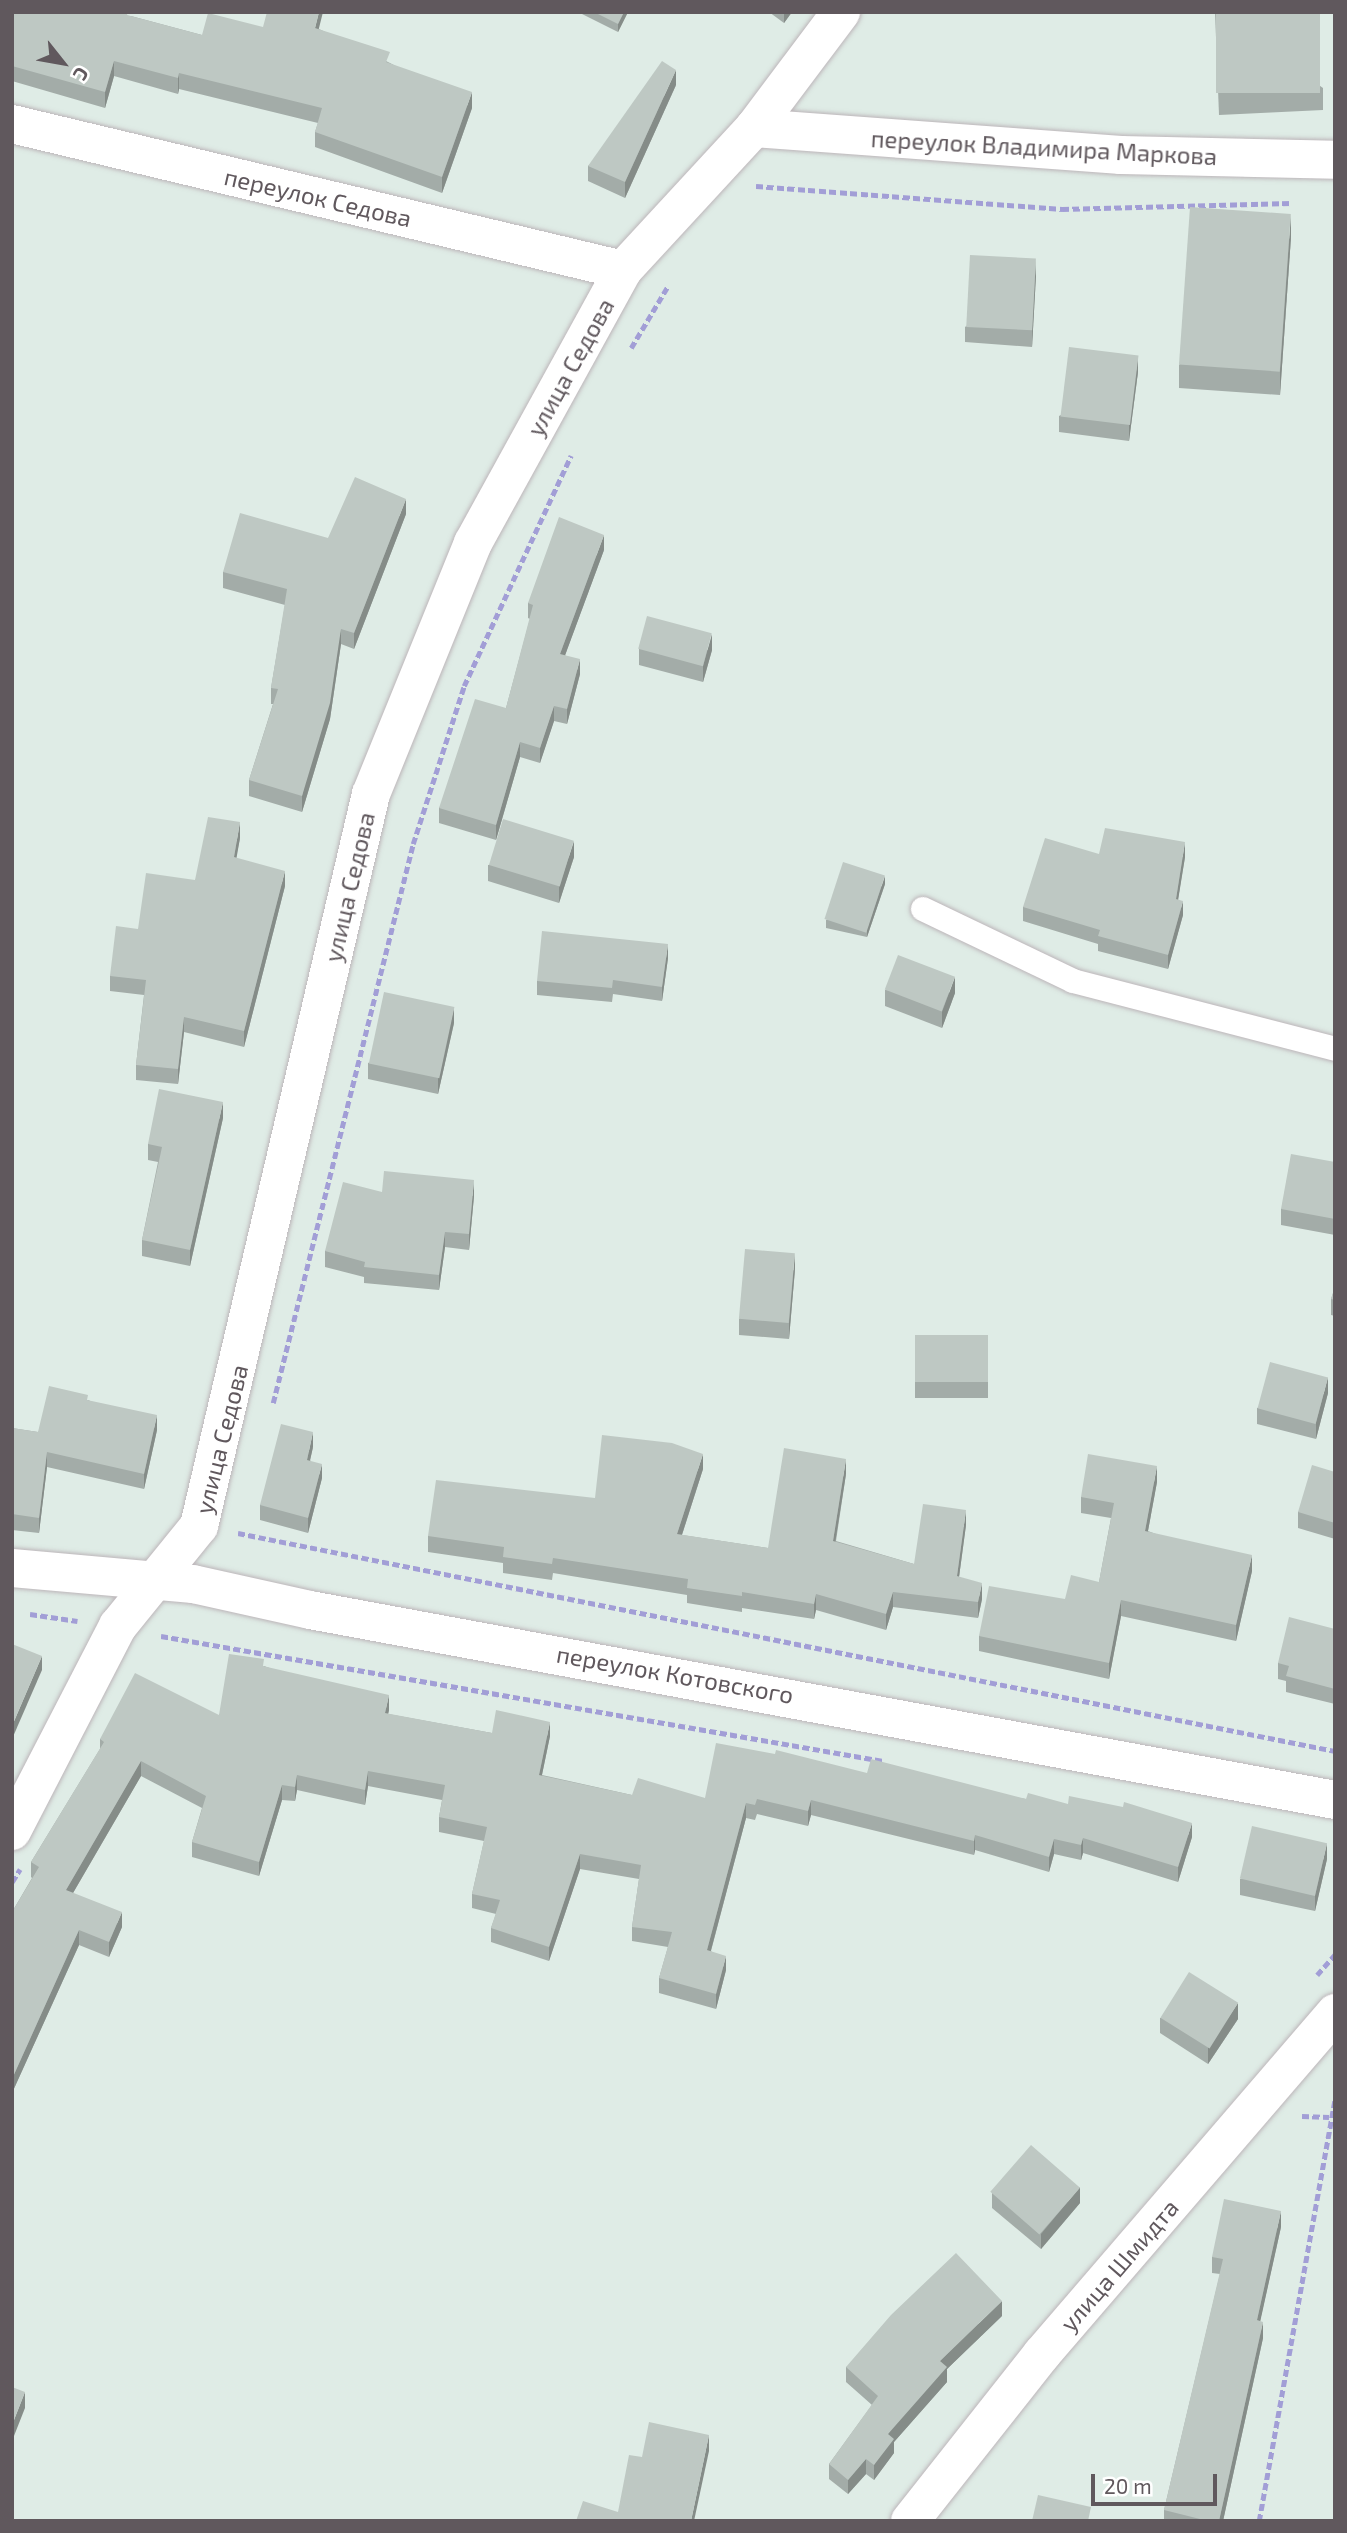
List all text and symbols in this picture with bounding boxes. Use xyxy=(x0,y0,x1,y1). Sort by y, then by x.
north arrow xyxy=(28,28,98,98)
text: С xyxy=(69,63,94,85)
street label: переулок Владимира Маркова xyxy=(870,124,1218,170)
street label: переулок Седова xyxy=(221,161,415,233)
street label: улица Седова xyxy=(520,293,620,441)
street label: улица Седова xyxy=(318,809,380,965)
street label: улица Седова xyxy=(189,1361,253,1517)
street label: переулок Котовского xyxy=(554,1639,796,1709)
street label: улица Шмидта xyxy=(1054,2193,1184,2337)
scale bar xyxy=(1095,2460,1221,2504)
text: 20 m xyxy=(1104,2473,1152,2498)

